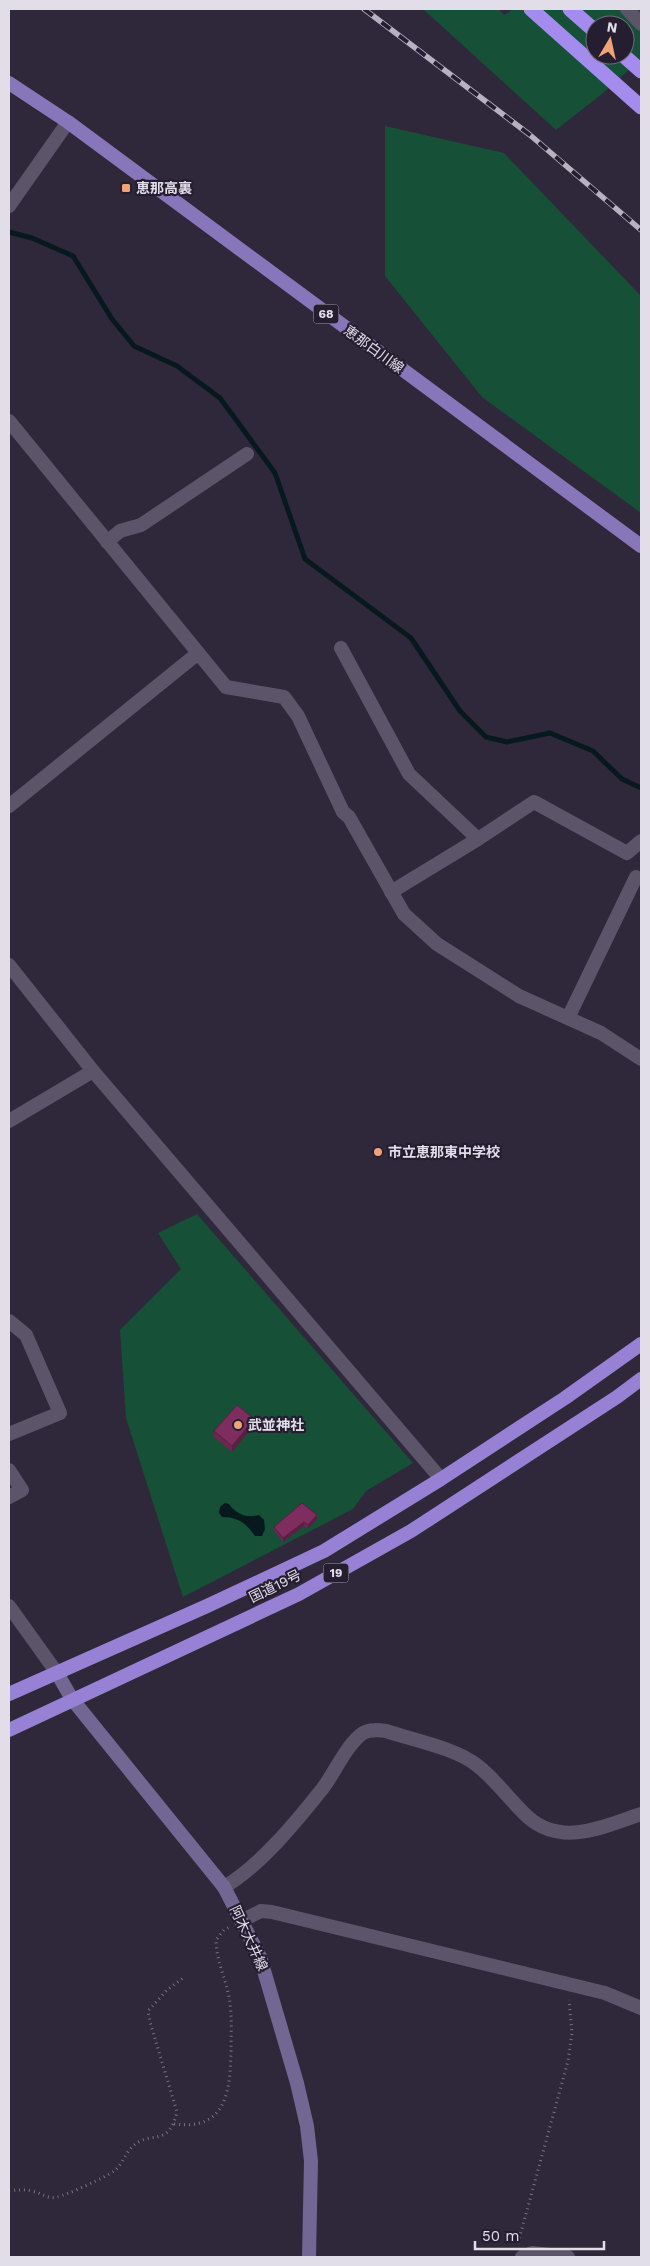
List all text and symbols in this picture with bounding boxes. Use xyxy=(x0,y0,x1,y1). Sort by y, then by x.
north arrow xyxy=(585,15,635,65)
text: N xyxy=(606,18,618,36)
place label: 恵那高裏 xyxy=(136,180,192,196)
marker: 恵那高裏 xyxy=(120,182,132,194)
road number: 68 xyxy=(314,304,338,324)
street label: 恵那白川線 xyxy=(341,322,407,376)
place label: 市立恵那東中学校 xyxy=(388,1144,500,1160)
marker: 市立恵那東中学校 xyxy=(372,1146,384,1158)
place label: 武並神社 xyxy=(248,1417,304,1433)
marker: 武並神社 xyxy=(232,1419,244,1431)
road number: 19 xyxy=(324,1564,348,1582)
street label: 国道19号 xyxy=(246,1567,304,1605)
street label: 阿木大井線 xyxy=(227,1903,271,1973)
scale bar xyxy=(475,2218,604,2250)
text: 50 m xyxy=(482,2227,519,2245)

